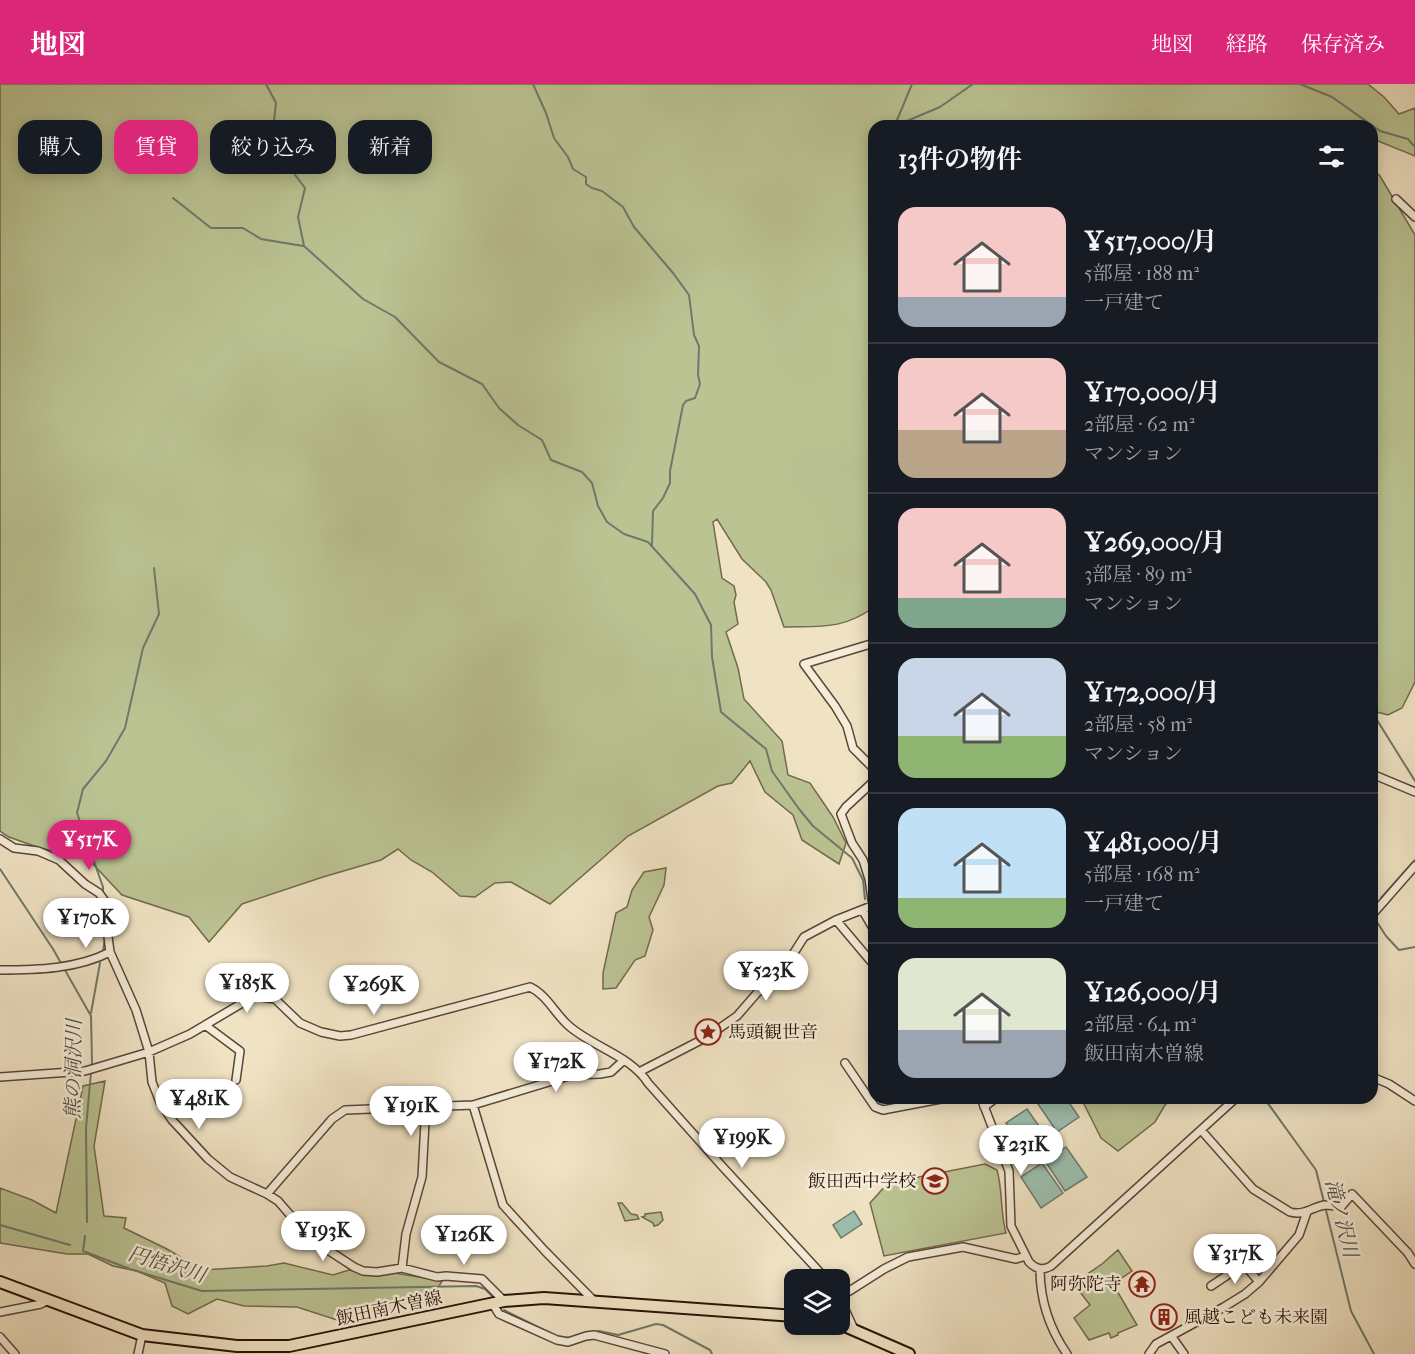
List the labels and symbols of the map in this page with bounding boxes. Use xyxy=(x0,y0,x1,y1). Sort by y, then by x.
pin: ¥517K xyxy=(47,820,131,871)
pin: ¥170K xyxy=(44,898,128,949)
pin: ¥523K xyxy=(724,951,808,1002)
pin: ¥185K xyxy=(205,963,289,1014)
pin: ¥269K xyxy=(332,965,416,1016)
water label: 熊の洞沢川 xyxy=(61,1017,86,1119)
place icon: 馬頭観世音 xyxy=(693,1017,723,1047)
place label: 馬頭観世音 xyxy=(728,1022,818,1043)
pin: ¥172K xyxy=(514,1042,598,1093)
pin: ¥481K xyxy=(157,1079,241,1130)
pin: ¥191K xyxy=(369,1086,453,1137)
pin: ¥199K xyxy=(700,1118,784,1169)
pin: ¥231K xyxy=(979,1125,1063,1176)
school or university icon: 飯田西中学校 xyxy=(920,1166,950,1196)
place label: 飯田西中学校 xyxy=(808,1171,916,1192)
water label: 滝ノ沢川 xyxy=(1321,1177,1363,1262)
pin: ¥193K xyxy=(281,1211,365,1262)
pin: ¥126K xyxy=(422,1215,506,1266)
pin: ¥317K xyxy=(1193,1234,1277,1285)
water label: 円悟沢川 xyxy=(125,1242,210,1288)
temple icon: 阿弥陀寺 xyxy=(1127,1269,1157,1299)
place label: 阿弥陀寺 xyxy=(1050,1274,1122,1295)
street label: 飯田南木曽線 xyxy=(334,1287,444,1330)
building icon: 風越こども未来園 xyxy=(1149,1302,1179,1332)
place label: 風越こども未来園 xyxy=(1184,1307,1328,1328)

